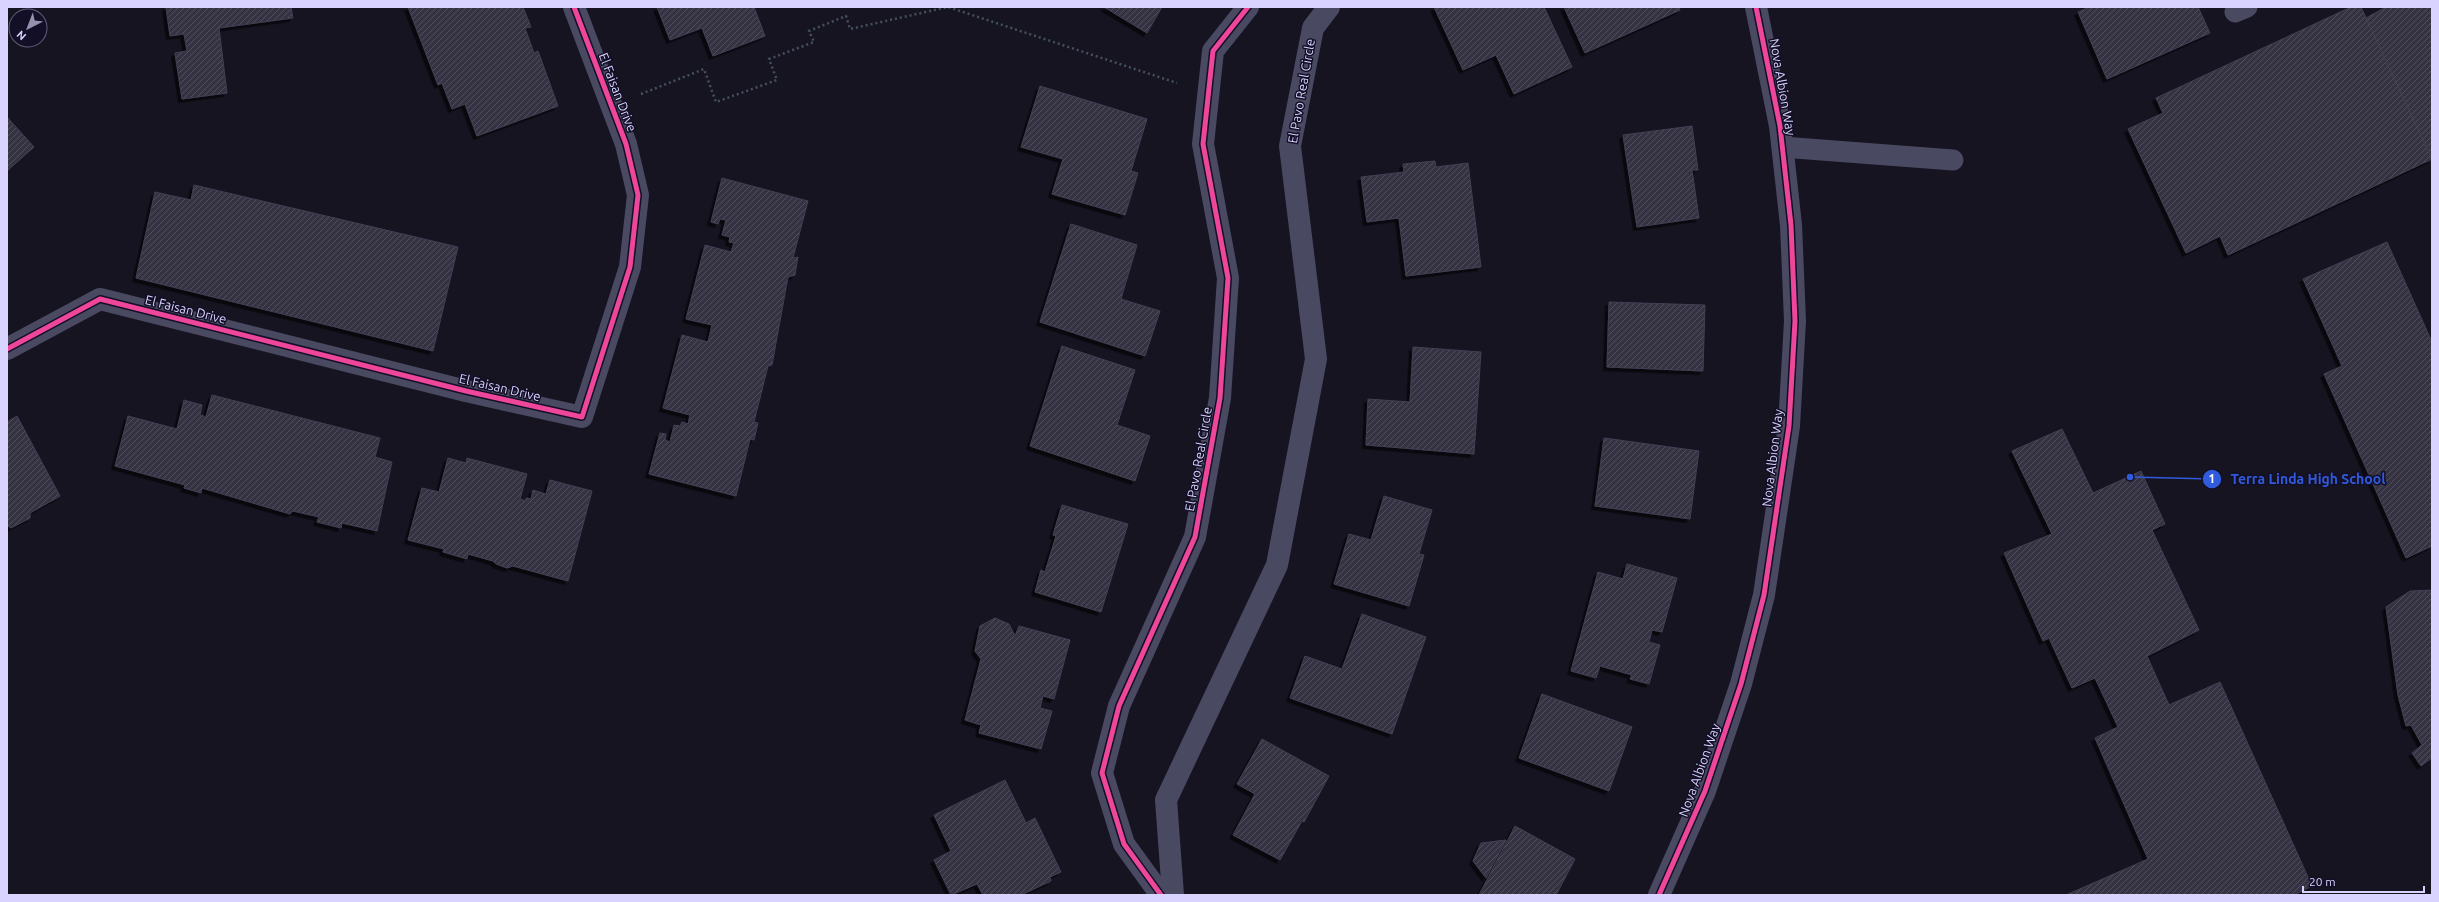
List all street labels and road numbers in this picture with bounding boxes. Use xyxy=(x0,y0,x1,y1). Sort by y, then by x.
street label: Nova Albion Way xyxy=(1768,37,1798,137)
street label: El Pavo Real Circle xyxy=(1285,38,1317,144)
street label: El Faisan Drive xyxy=(597,51,639,133)
street label: El Faisan Drive xyxy=(144,292,228,326)
street label: El Faisan Drive xyxy=(458,371,542,403)
street label: El Pavo Real Circle xyxy=(1182,406,1214,512)
street label: Nova Albion Way xyxy=(1759,408,1785,508)
street label: Nova Albion Way xyxy=(1676,721,1722,819)

